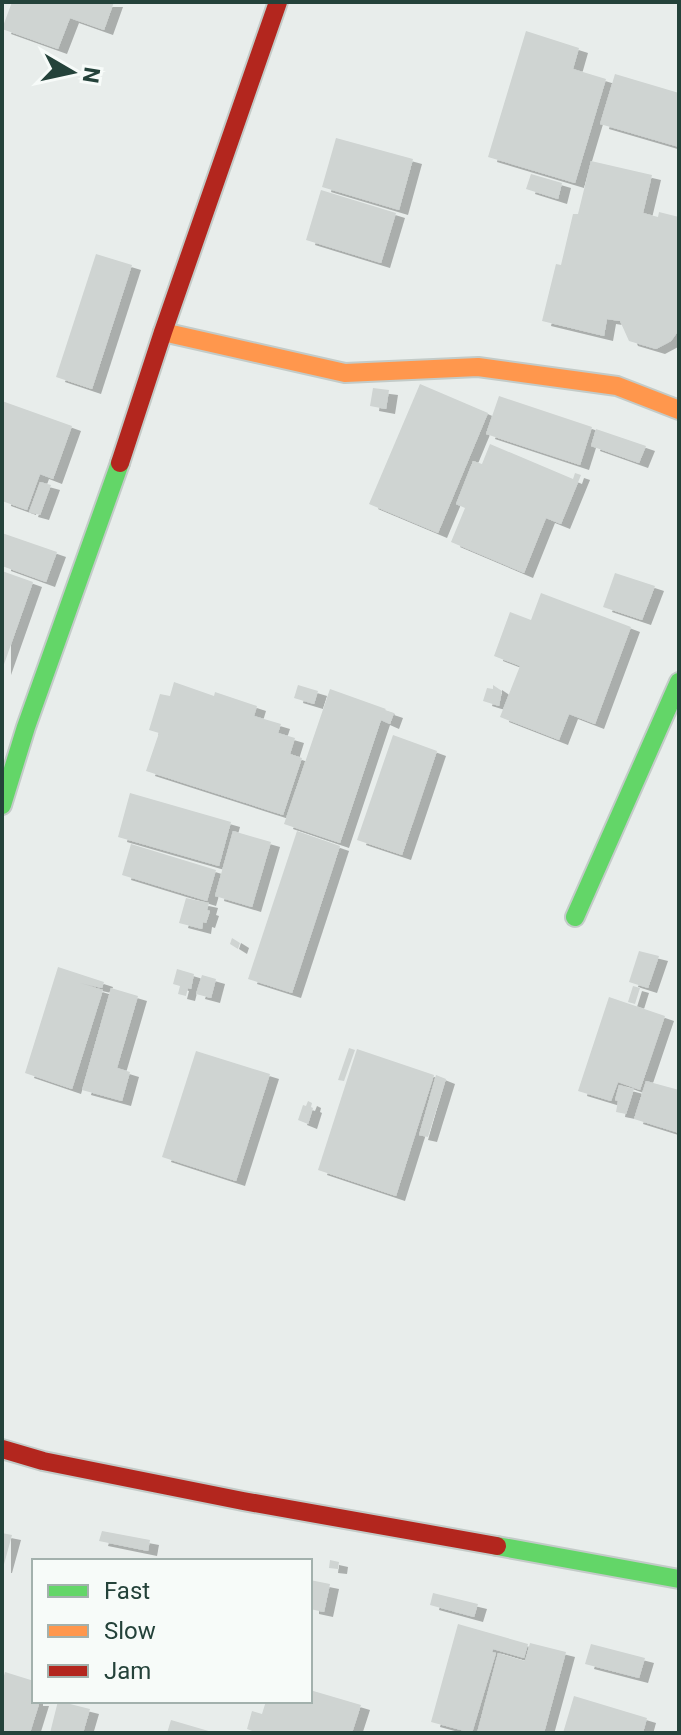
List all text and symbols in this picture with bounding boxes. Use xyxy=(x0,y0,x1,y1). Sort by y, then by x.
north arrow xyxy=(32,32,112,112)
text: N xyxy=(78,65,105,85)
legend xyxy=(32,1559,312,1703)
text: Fast xyxy=(104,1577,150,1605)
text: Slow xyxy=(104,1617,156,1645)
text: Jam xyxy=(104,1657,151,1685)

